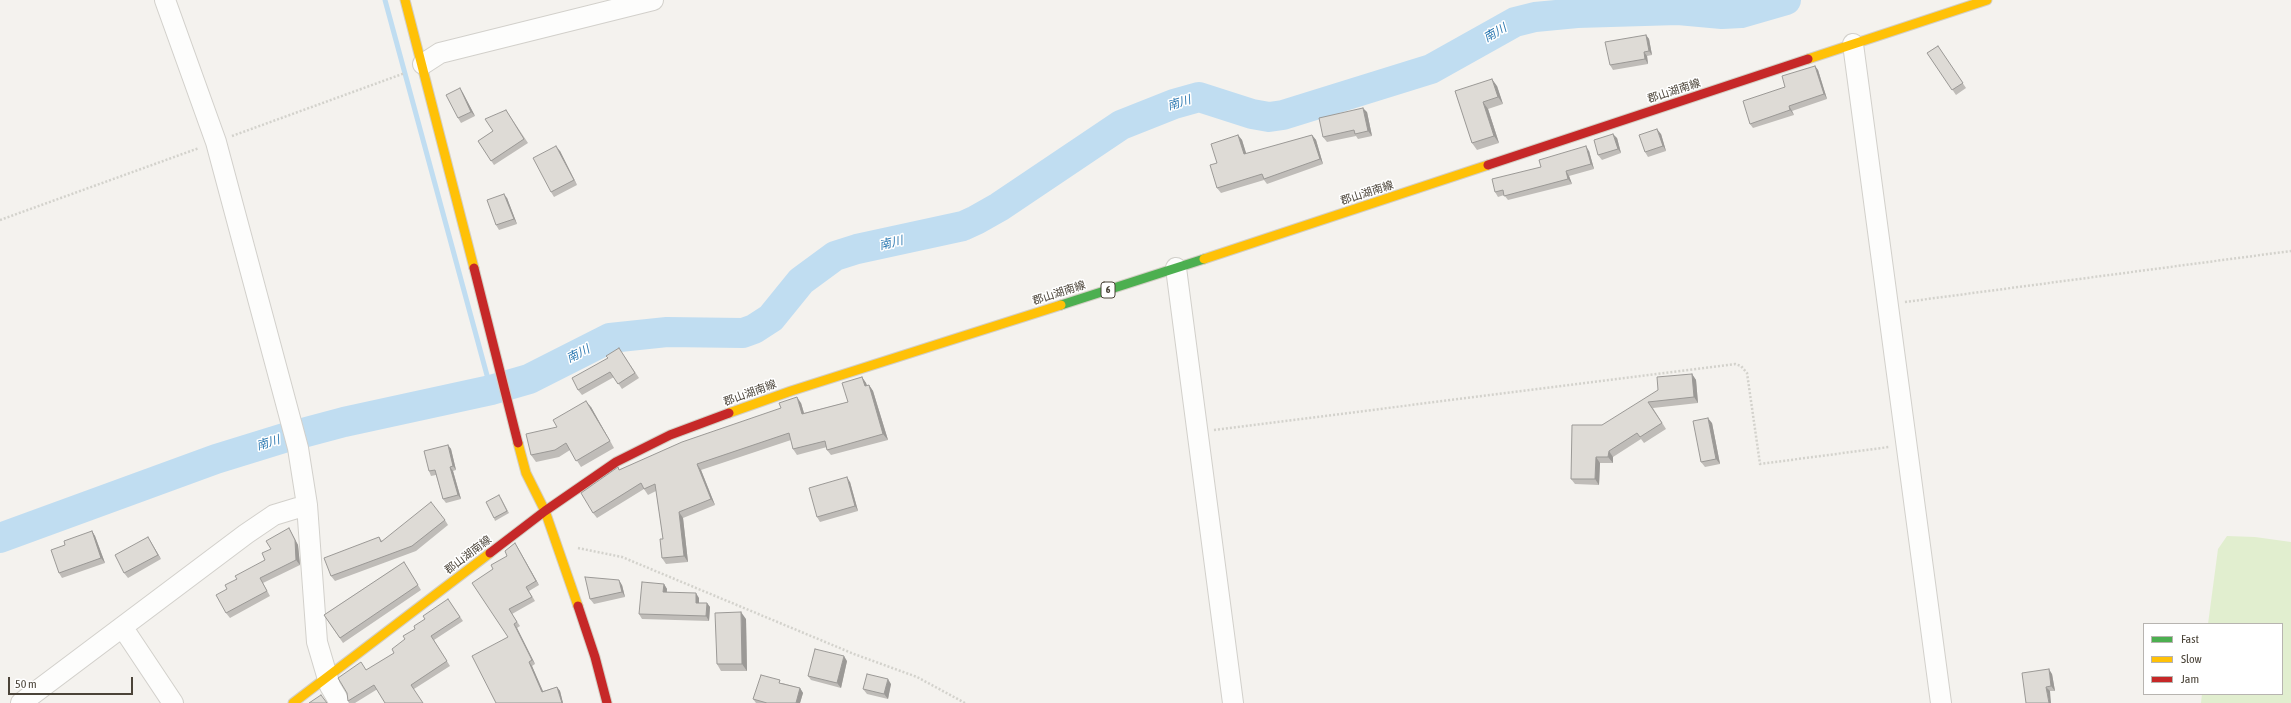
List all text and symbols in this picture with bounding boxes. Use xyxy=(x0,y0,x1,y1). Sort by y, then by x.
water label: 南川 xyxy=(1481,21,1509,45)
street label: 郡山湖南線 xyxy=(1646,76,1702,106)
water label: 南川 xyxy=(1165,93,1193,113)
street label: 郡山湖南線 xyxy=(1339,178,1395,208)
water label: 南川 xyxy=(878,233,904,253)
street label: 郡山湖南線 xyxy=(1031,278,1087,308)
road number: 6 xyxy=(1101,282,1115,298)
water label: 南川 xyxy=(564,342,592,366)
street label: 郡山湖南線 xyxy=(722,377,778,409)
water label: 南川 xyxy=(254,433,282,453)
street label: 郡山湖南線 xyxy=(442,533,494,577)
legend xyxy=(2143,623,2283,695)
text: Fast xyxy=(2181,632,2199,646)
text: Slow xyxy=(2181,652,2202,666)
scale bar xyxy=(10,669,135,695)
text: Jam xyxy=(2181,672,2199,686)
text: 50 m xyxy=(15,677,37,691)

